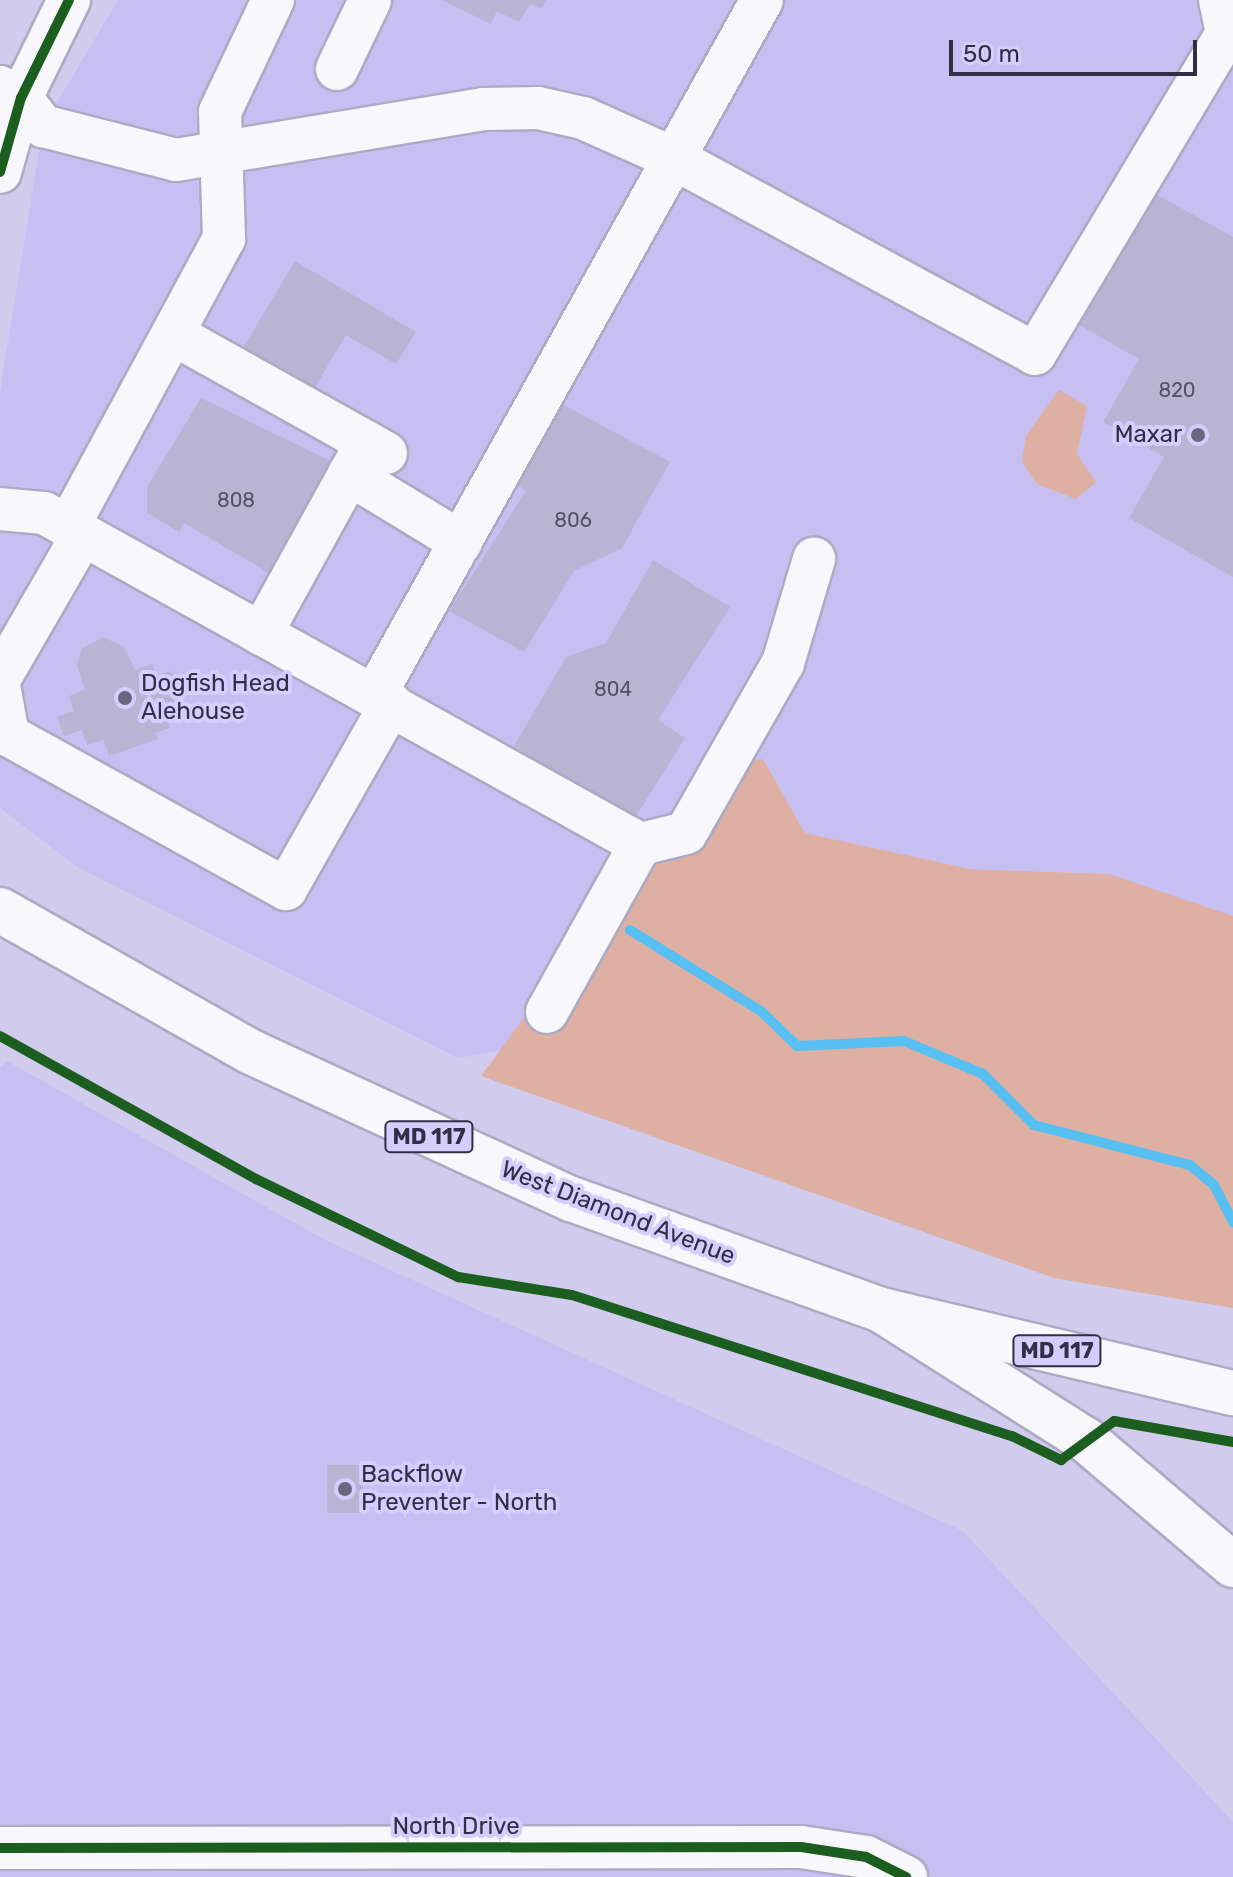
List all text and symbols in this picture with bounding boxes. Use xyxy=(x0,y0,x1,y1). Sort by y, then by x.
scale bar xyxy=(953,24,1201,74)
text: 50 m xyxy=(963,40,1020,68)
house number: 820 xyxy=(1158,378,1196,402)
place label: Maxar xyxy=(1115,421,1182,449)
marker: Maxar xyxy=(1189,426,1207,444)
house number: 808 xyxy=(217,488,255,512)
house number: 806 xyxy=(554,508,592,532)
place label: Dogfish Head Alehouse xyxy=(141,670,290,726)
house number: 804 xyxy=(594,677,632,701)
marker: Dogfish Head Alehouse xyxy=(116,689,134,707)
road number: MD 117 xyxy=(383,1119,475,1155)
street label: West Diamond Avenue xyxy=(497,1155,739,1271)
road number: MD 117 xyxy=(1011,1333,1103,1369)
place label: Backflow Preventer - North xyxy=(361,1461,558,1517)
marker: Backflow Preventer - North xyxy=(336,1480,354,1498)
street label: North Drive xyxy=(392,1813,520,1841)

